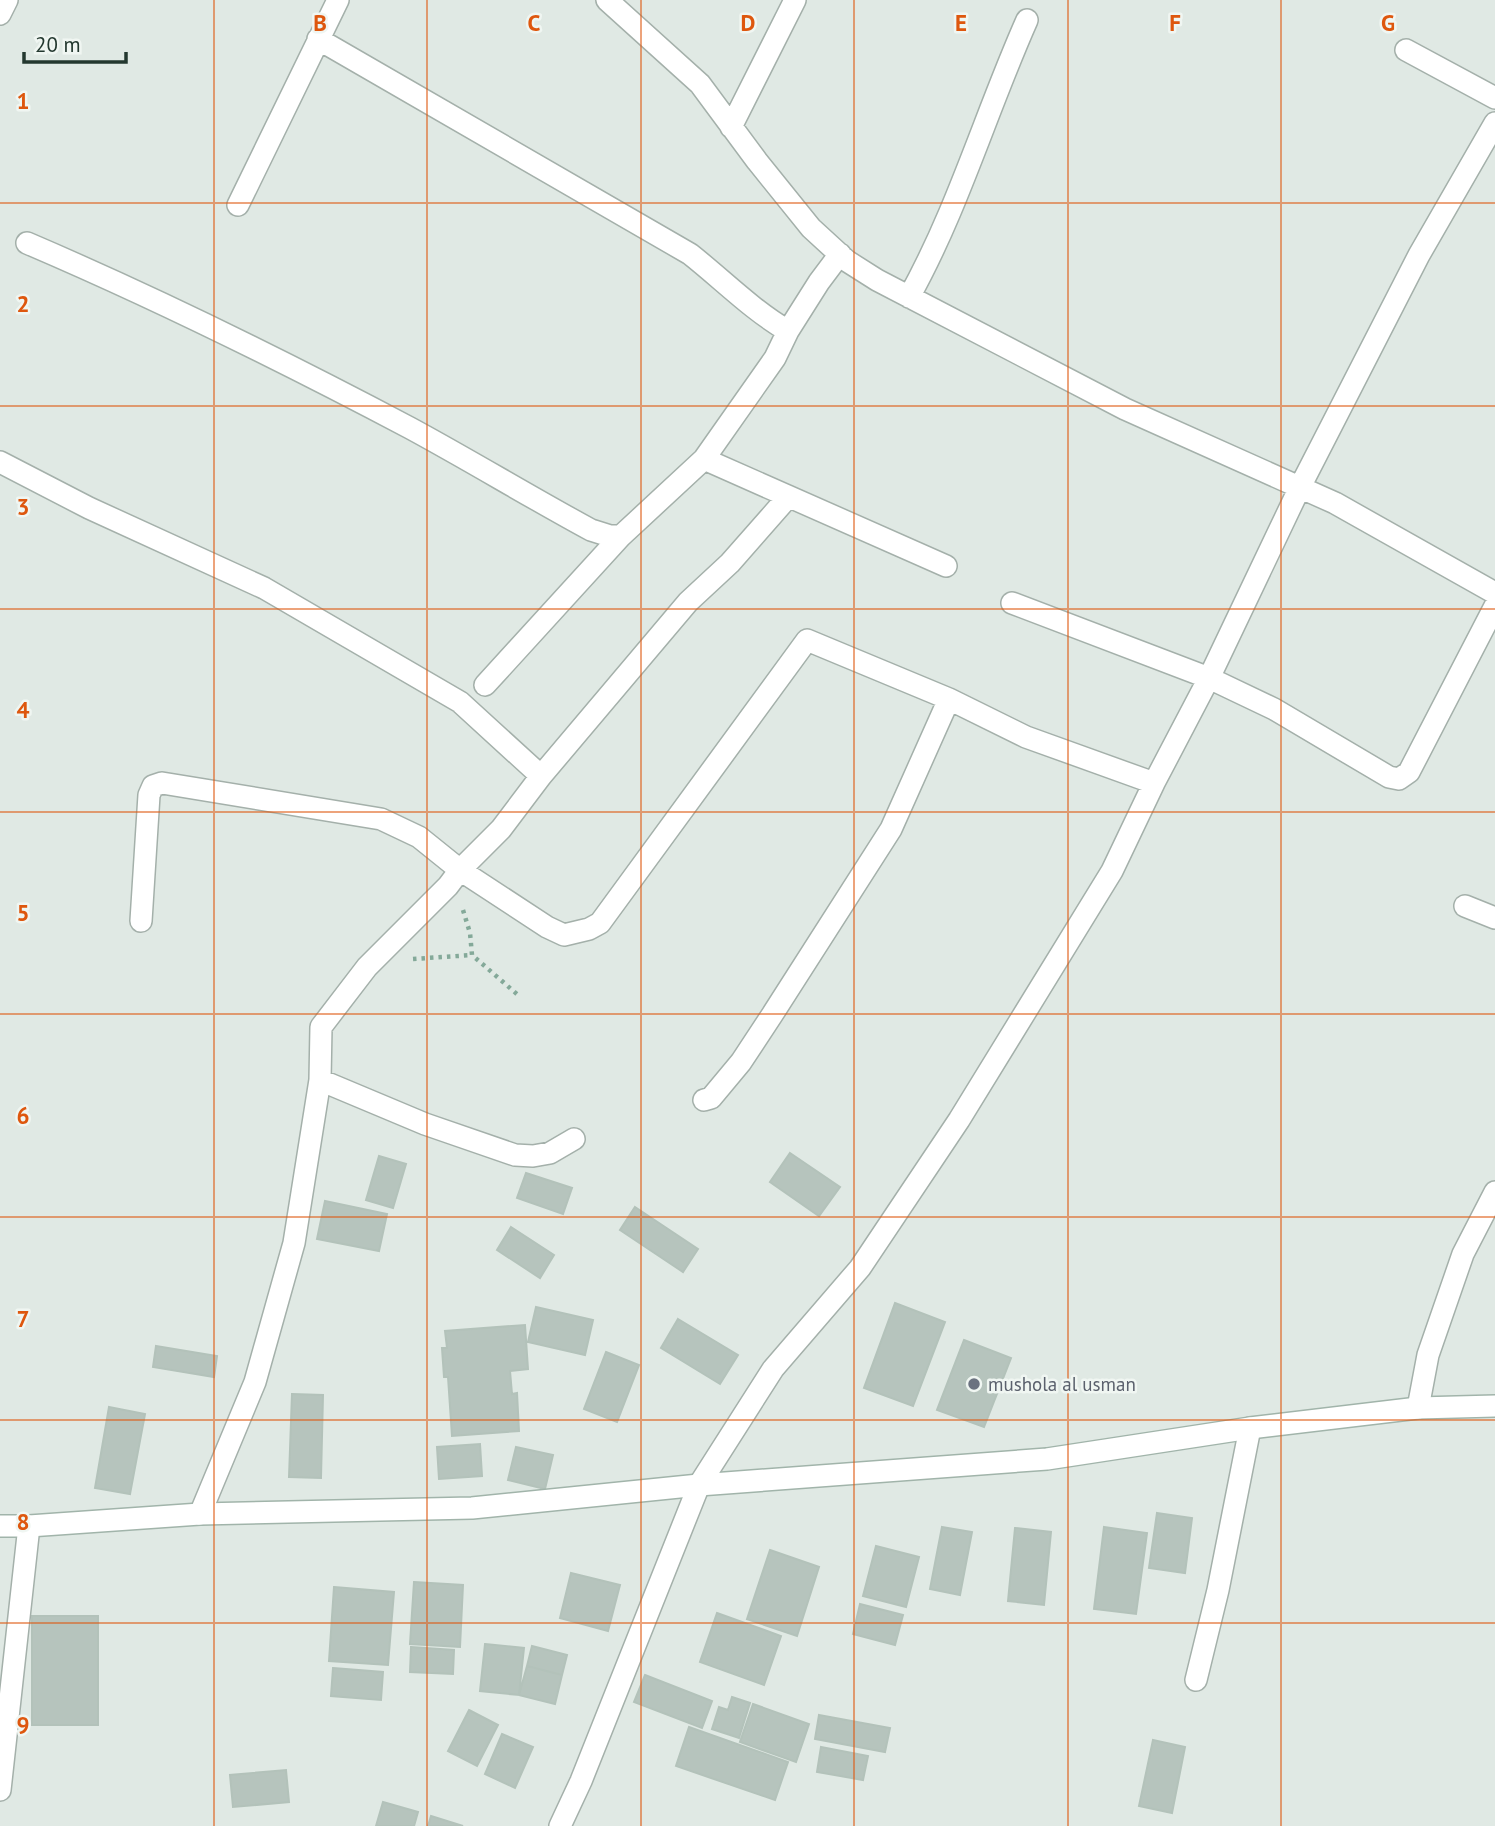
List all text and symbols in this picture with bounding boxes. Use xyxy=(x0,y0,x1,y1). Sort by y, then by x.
text: B xyxy=(313,8,327,37)
text: C xyxy=(528,8,541,37)
text: D xyxy=(741,8,755,37)
text: E xyxy=(955,8,967,37)
text: F xyxy=(1169,8,1181,37)
text: G xyxy=(1381,8,1395,37)
scale bar xyxy=(24,21,126,65)
text: 20 m xyxy=(35,31,81,58)
text: 1 xyxy=(16,86,30,115)
text: 2 xyxy=(16,289,30,318)
text: 3 xyxy=(16,492,30,521)
text: 4 xyxy=(16,695,30,724)
text: 5 xyxy=(16,898,30,927)
text: 6 xyxy=(16,1101,30,1130)
text: 7 xyxy=(16,1304,30,1333)
place label: mushola al usman xyxy=(988,1372,1136,1396)
marker: mushola al usman xyxy=(966,1376,982,1392)
text: 8 xyxy=(16,1507,30,1536)
text: 9 xyxy=(16,1710,30,1739)

